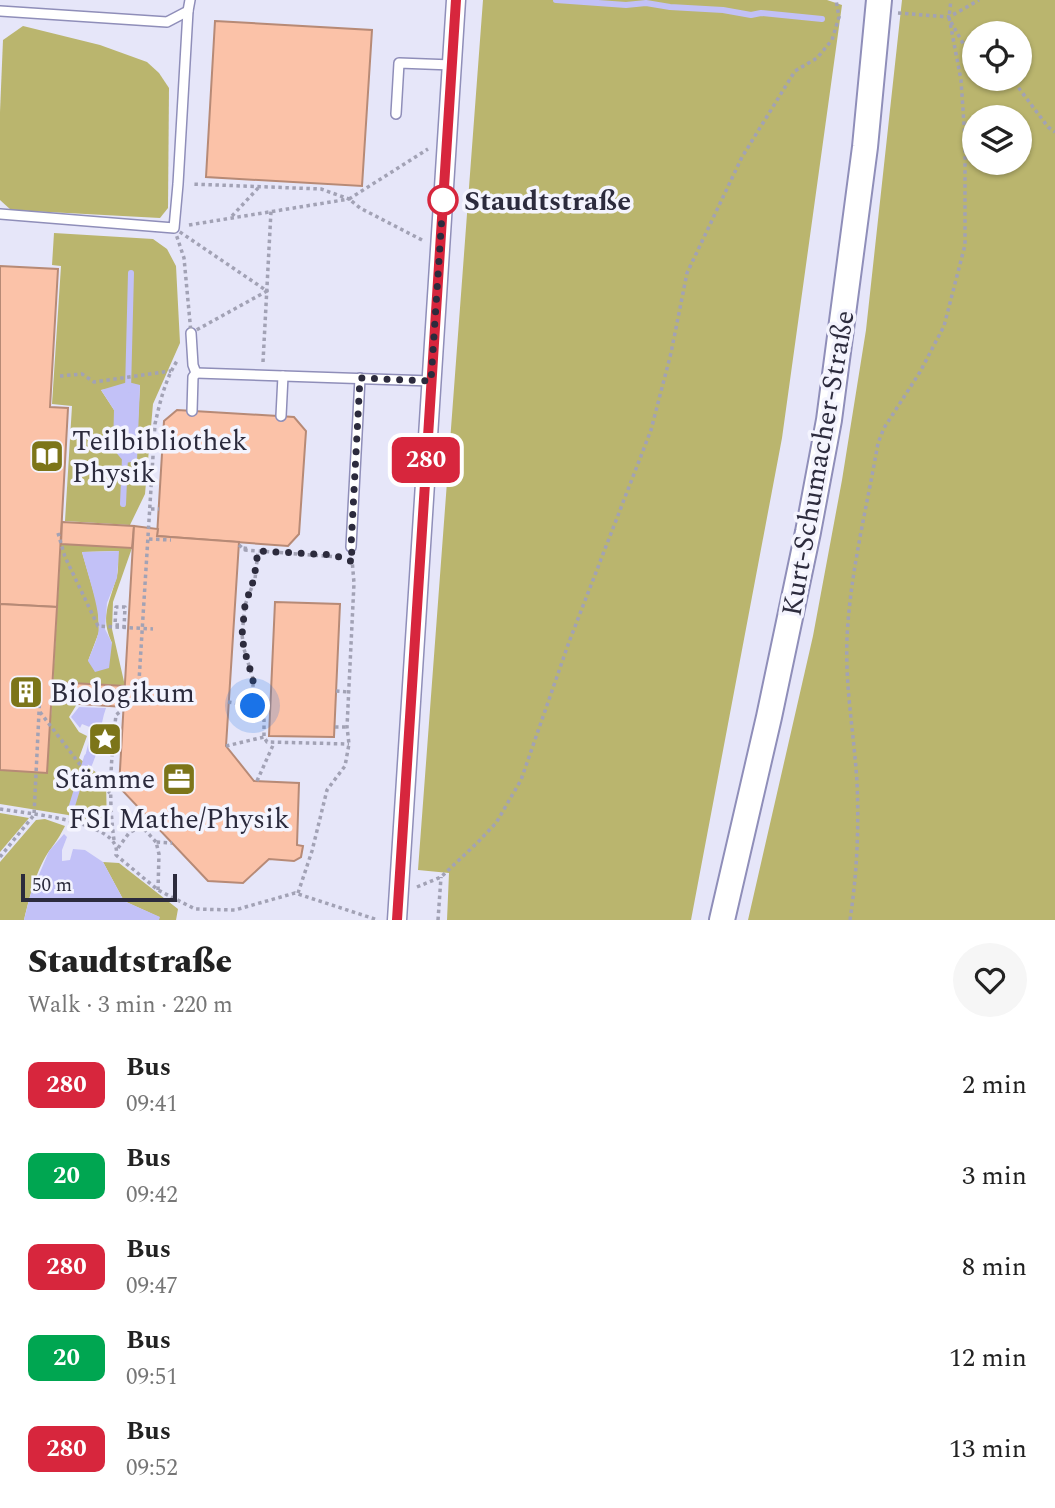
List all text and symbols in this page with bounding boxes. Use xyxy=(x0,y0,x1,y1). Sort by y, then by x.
map controls xyxy=(962,21,1032,175)
button: locate xyxy=(962,21,1032,91)
button: layers xyxy=(962,105,1032,175)
place label: Staudtstraße xyxy=(464,180,631,223)
marker: Staudtstraße xyxy=(428,185,458,215)
street label: Kurt-Schumacher-Straße xyxy=(770,307,867,620)
place label: Teilbibliothek Physik xyxy=(72,420,248,495)
library icon: Teilbibliothek Physik xyxy=(28,437,66,475)
line badge: 280 xyxy=(386,437,466,483)
text: 280 xyxy=(406,442,446,478)
place label: Biologikum xyxy=(50,672,195,715)
building icon: Biologikum xyxy=(7,673,45,711)
your location xyxy=(235,688,270,723)
place icon: Stämme xyxy=(86,720,124,758)
place label: Stämme xyxy=(55,758,155,801)
office icon: FSI Mathe/Physik xyxy=(160,760,198,798)
place label: FSI Mathe/Physik xyxy=(68,798,290,841)
scale bar xyxy=(21,871,177,903)
text: 50 m xyxy=(32,871,72,900)
text: Staudtstraße xyxy=(28,937,232,987)
button: heart xyxy=(953,943,1027,1017)
text: Walk · 3 min · 220 m xyxy=(28,988,233,1023)
text: Bus xyxy=(126,1047,171,1087)
text: 2 min xyxy=(962,1065,1027,1105)
text: 280 xyxy=(46,1067,87,1103)
text: 09:41 xyxy=(126,1087,178,1122)
text: Bus xyxy=(126,1138,171,1178)
text: 3 min xyxy=(962,1156,1027,1196)
text: 20 xyxy=(53,1158,80,1194)
text: 09:42 xyxy=(126,1178,178,1213)
text: Bus xyxy=(126,1229,171,1269)
text: 8 min xyxy=(962,1247,1027,1287)
text: 280 xyxy=(46,1249,87,1285)
text: 09:47 xyxy=(126,1269,178,1304)
text: Bus xyxy=(126,1320,171,1360)
text: 12 min xyxy=(949,1338,1027,1378)
text: 20 xyxy=(53,1340,80,1376)
text: 09:51 xyxy=(126,1360,178,1395)
text: Bus xyxy=(126,1411,171,1451)
text: 13 min xyxy=(949,1429,1027,1469)
text: 280 xyxy=(46,1431,87,1467)
text: 09:52 xyxy=(126,1451,178,1486)

